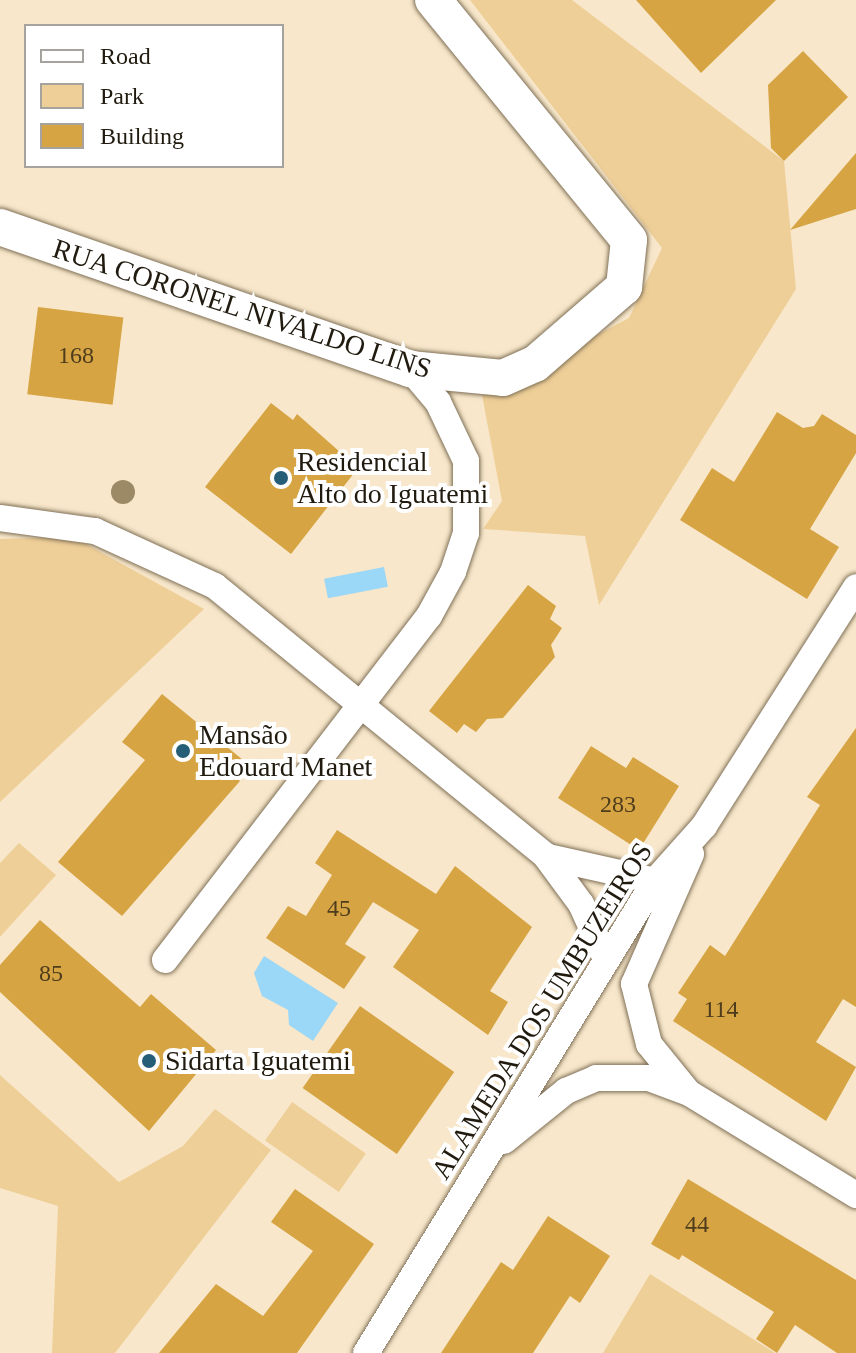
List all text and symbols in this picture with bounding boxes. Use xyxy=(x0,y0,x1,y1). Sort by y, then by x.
legend xyxy=(24,24,284,168)
text: Road xyxy=(100,43,151,69)
text: Park xyxy=(100,83,144,109)
text: Building xyxy=(100,123,184,149)
street label: RUA CORONEL NIVALDO LINS xyxy=(47,231,437,387)
house number: 168 xyxy=(58,342,94,370)
place label: Residencial Alto do Iguatemi xyxy=(297,445,488,511)
marker: Residencial Alto do Iguatemi xyxy=(272,469,290,487)
place label: Mansão Edouard Manet xyxy=(199,718,372,784)
marker: Mansão Edouard Manet xyxy=(174,742,192,760)
house number: 283 xyxy=(600,791,636,819)
street label: ALAMEDA DOS UMBUZEIROS xyxy=(424,836,660,1186)
house number: 45 xyxy=(327,895,351,923)
house number: 85 xyxy=(39,960,63,988)
house number: 114 xyxy=(703,996,739,1024)
place label: Sidarta Iguatemi xyxy=(165,1044,351,1078)
marker: Sidarta Iguatemi xyxy=(140,1052,158,1070)
house number: 44 xyxy=(685,1211,709,1239)

